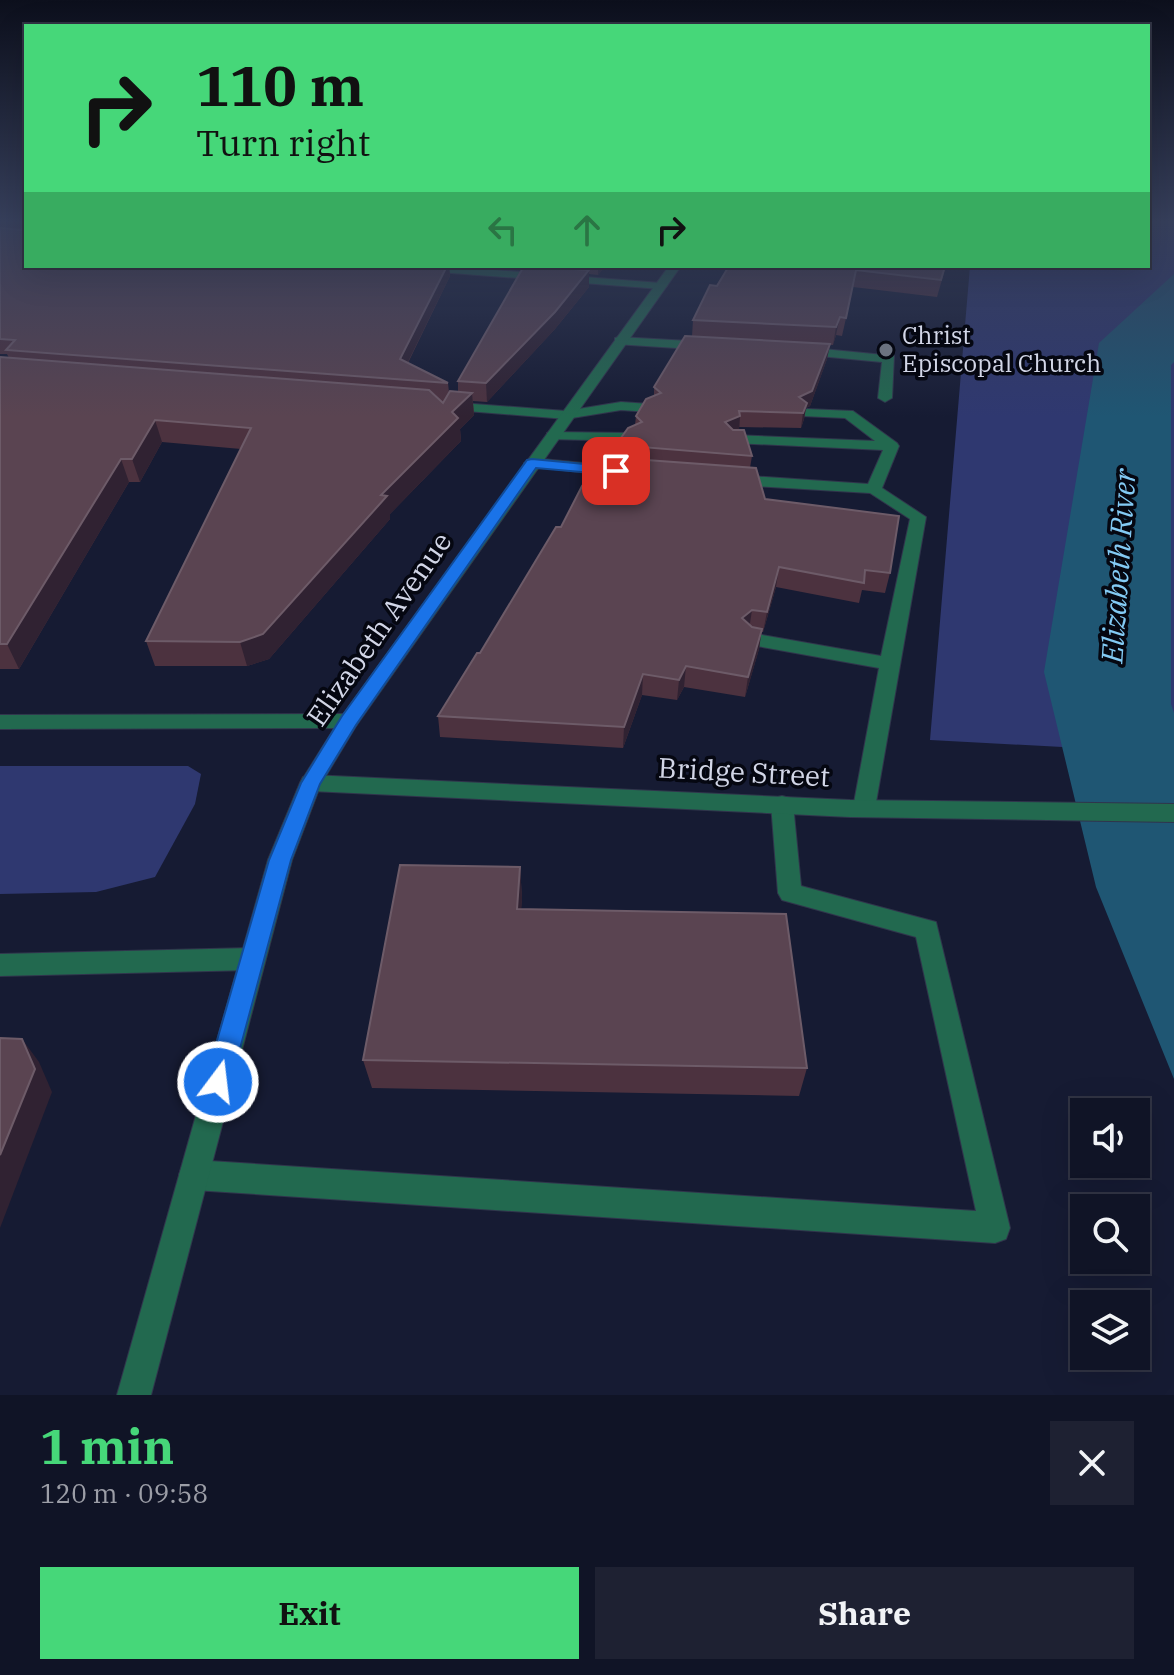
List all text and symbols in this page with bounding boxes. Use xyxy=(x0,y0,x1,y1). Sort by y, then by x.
text: 110 m xyxy=(196,49,364,121)
icon: right xyxy=(64,56,168,160)
text: Turn right xyxy=(196,119,370,166)
icon: left xyxy=(481,208,525,252)
icon: ahead xyxy=(565,208,609,252)
icon: right xyxy=(649,208,693,252)
place label: Christ Episcopal Church xyxy=(902,319,1101,379)
marker: Christ Episcopal Church xyxy=(877,341,895,359)
pin xyxy=(582,437,650,505)
icon: arrive xyxy=(594,449,638,493)
water label: Elizabeth River xyxy=(1091,467,1144,665)
street label: Elizabeth Avenue xyxy=(298,524,459,733)
street label: Bridge Street xyxy=(657,749,831,794)
position arrow xyxy=(176,1040,260,1124)
map controls xyxy=(1070,1098,1150,1370)
button: sound xyxy=(1070,1098,1150,1178)
button: search xyxy=(1070,1194,1150,1274)
button: layers xyxy=(1070,1290,1150,1370)
text: 1 min xyxy=(40,1415,174,1477)
button: close xyxy=(1050,1421,1134,1505)
text: 120 m · 09:58 xyxy=(40,1476,208,1510)
button: Exit xyxy=(40,1567,579,1659)
button: Share xyxy=(595,1567,1134,1659)

